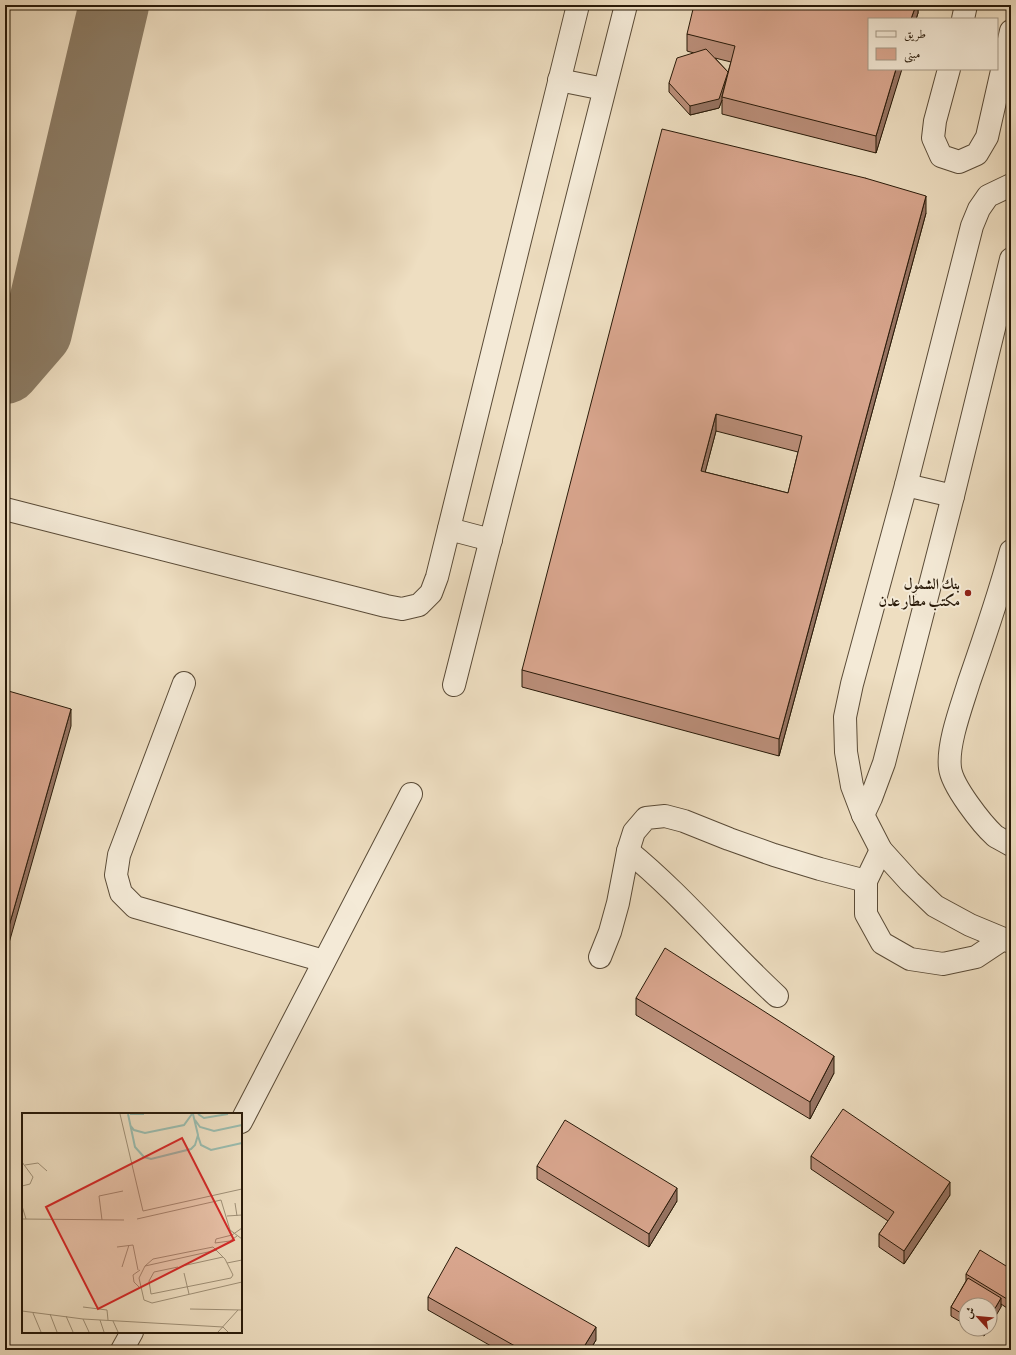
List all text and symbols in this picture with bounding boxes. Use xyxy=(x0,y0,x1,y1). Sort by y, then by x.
legend xyxy=(868,18,998,70)
text: طريق xyxy=(904,27,926,42)
text: مبنى xyxy=(904,47,920,63)
place label: بنك الشمول مكتب مطار عدن xyxy=(879,575,960,611)
marker: بنك الشمول مكتب مطار عدن xyxy=(963,588,973,598)
inset map xyxy=(22,1113,242,1333)
north arrow xyxy=(958,1297,998,1337)
text: ش xyxy=(961,1305,979,1321)

